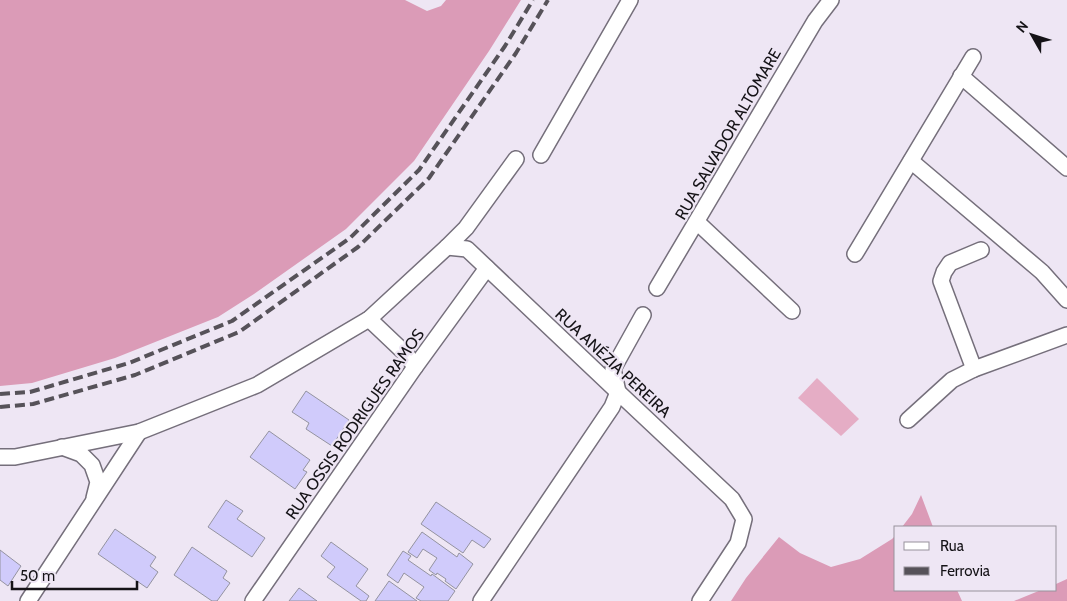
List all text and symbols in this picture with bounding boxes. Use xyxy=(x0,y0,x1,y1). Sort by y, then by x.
north arrow xyxy=(1007,10,1057,60)
text: N xyxy=(1012,17,1032,36)
street label: RUA SALVADOR ALTOMARE xyxy=(671,45,785,223)
street label: RUA ANÉZIA PEREIRA xyxy=(551,305,675,421)
street label: RUA OSSIS RODRIGUES RAMOS xyxy=(282,325,428,523)
legend xyxy=(894,526,1057,591)
text: Rua xyxy=(940,537,965,555)
scale bar xyxy=(12,558,138,590)
text: Ferrovia xyxy=(940,562,991,580)
text: 50 m xyxy=(20,567,55,585)

